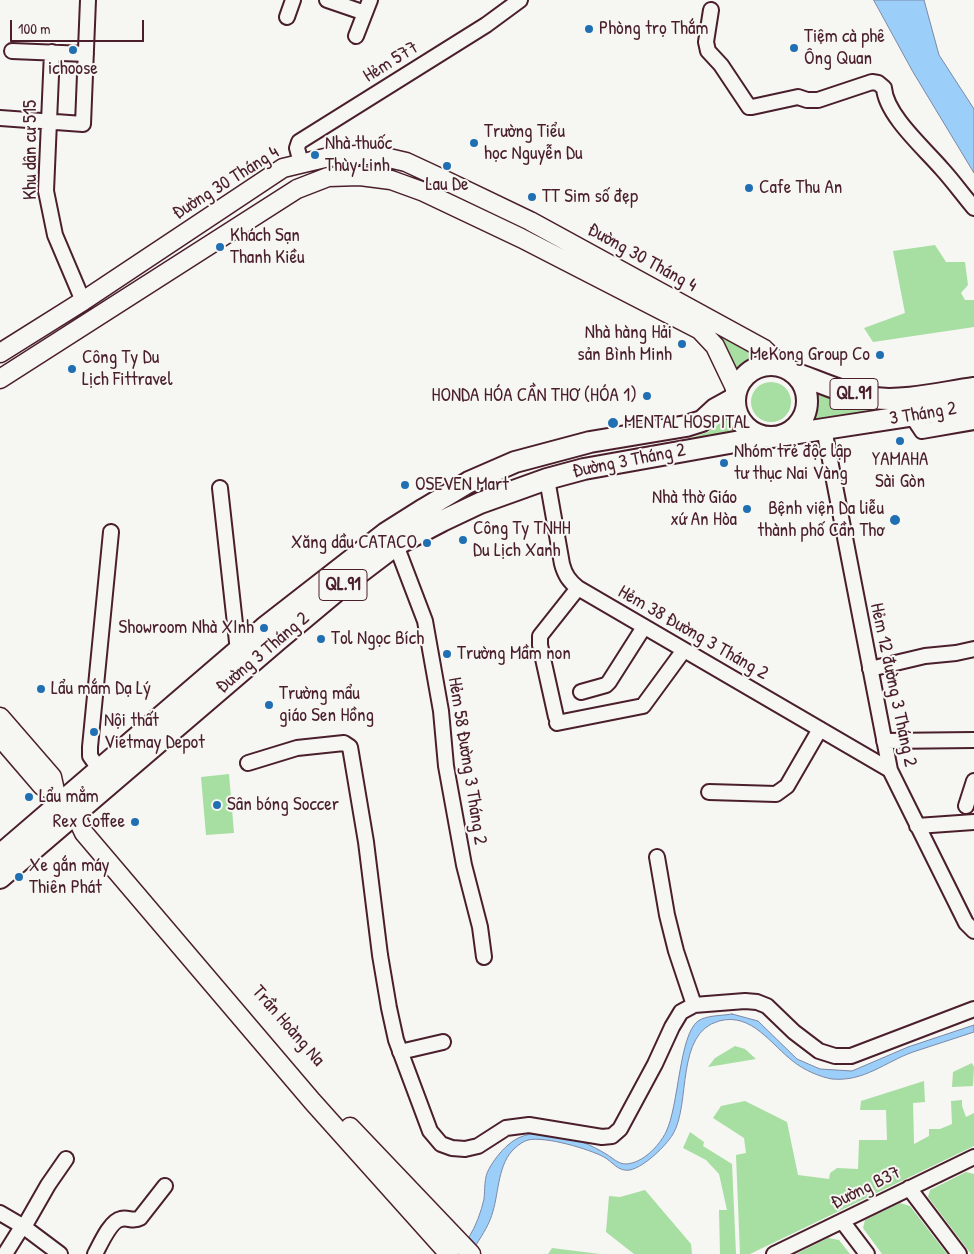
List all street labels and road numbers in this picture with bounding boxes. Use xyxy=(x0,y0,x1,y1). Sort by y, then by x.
street label: Hẻm 577 xyxy=(359,36,423,88)
street label: Khu dân cư 515 xyxy=(20,100,42,200)
street label: Đường 30 Tháng 4 xyxy=(168,141,284,225)
street label: Đường 30 Tháng 4 xyxy=(583,219,701,297)
road number: QL.91 xyxy=(830,378,878,409)
street label: 3 Tháng 2 xyxy=(888,397,958,431)
street label: Đường 3 Tháng 2 xyxy=(571,439,687,483)
road number: QL.91 xyxy=(319,570,367,600)
street label: Hẻm 38 Đường 3 Tháng 2 xyxy=(614,581,772,685)
street label: Hẻm 12 đường 3 Tháng 2 xyxy=(865,601,921,769)
street label: Đường 3 Tháng 2 xyxy=(212,607,314,699)
street label: Hẻm 58 Đường 3 Tháng 2 xyxy=(443,676,491,846)
street label: Trần Hoàng Na xyxy=(247,981,329,1071)
street label: Đường B37 xyxy=(827,1161,905,1215)

